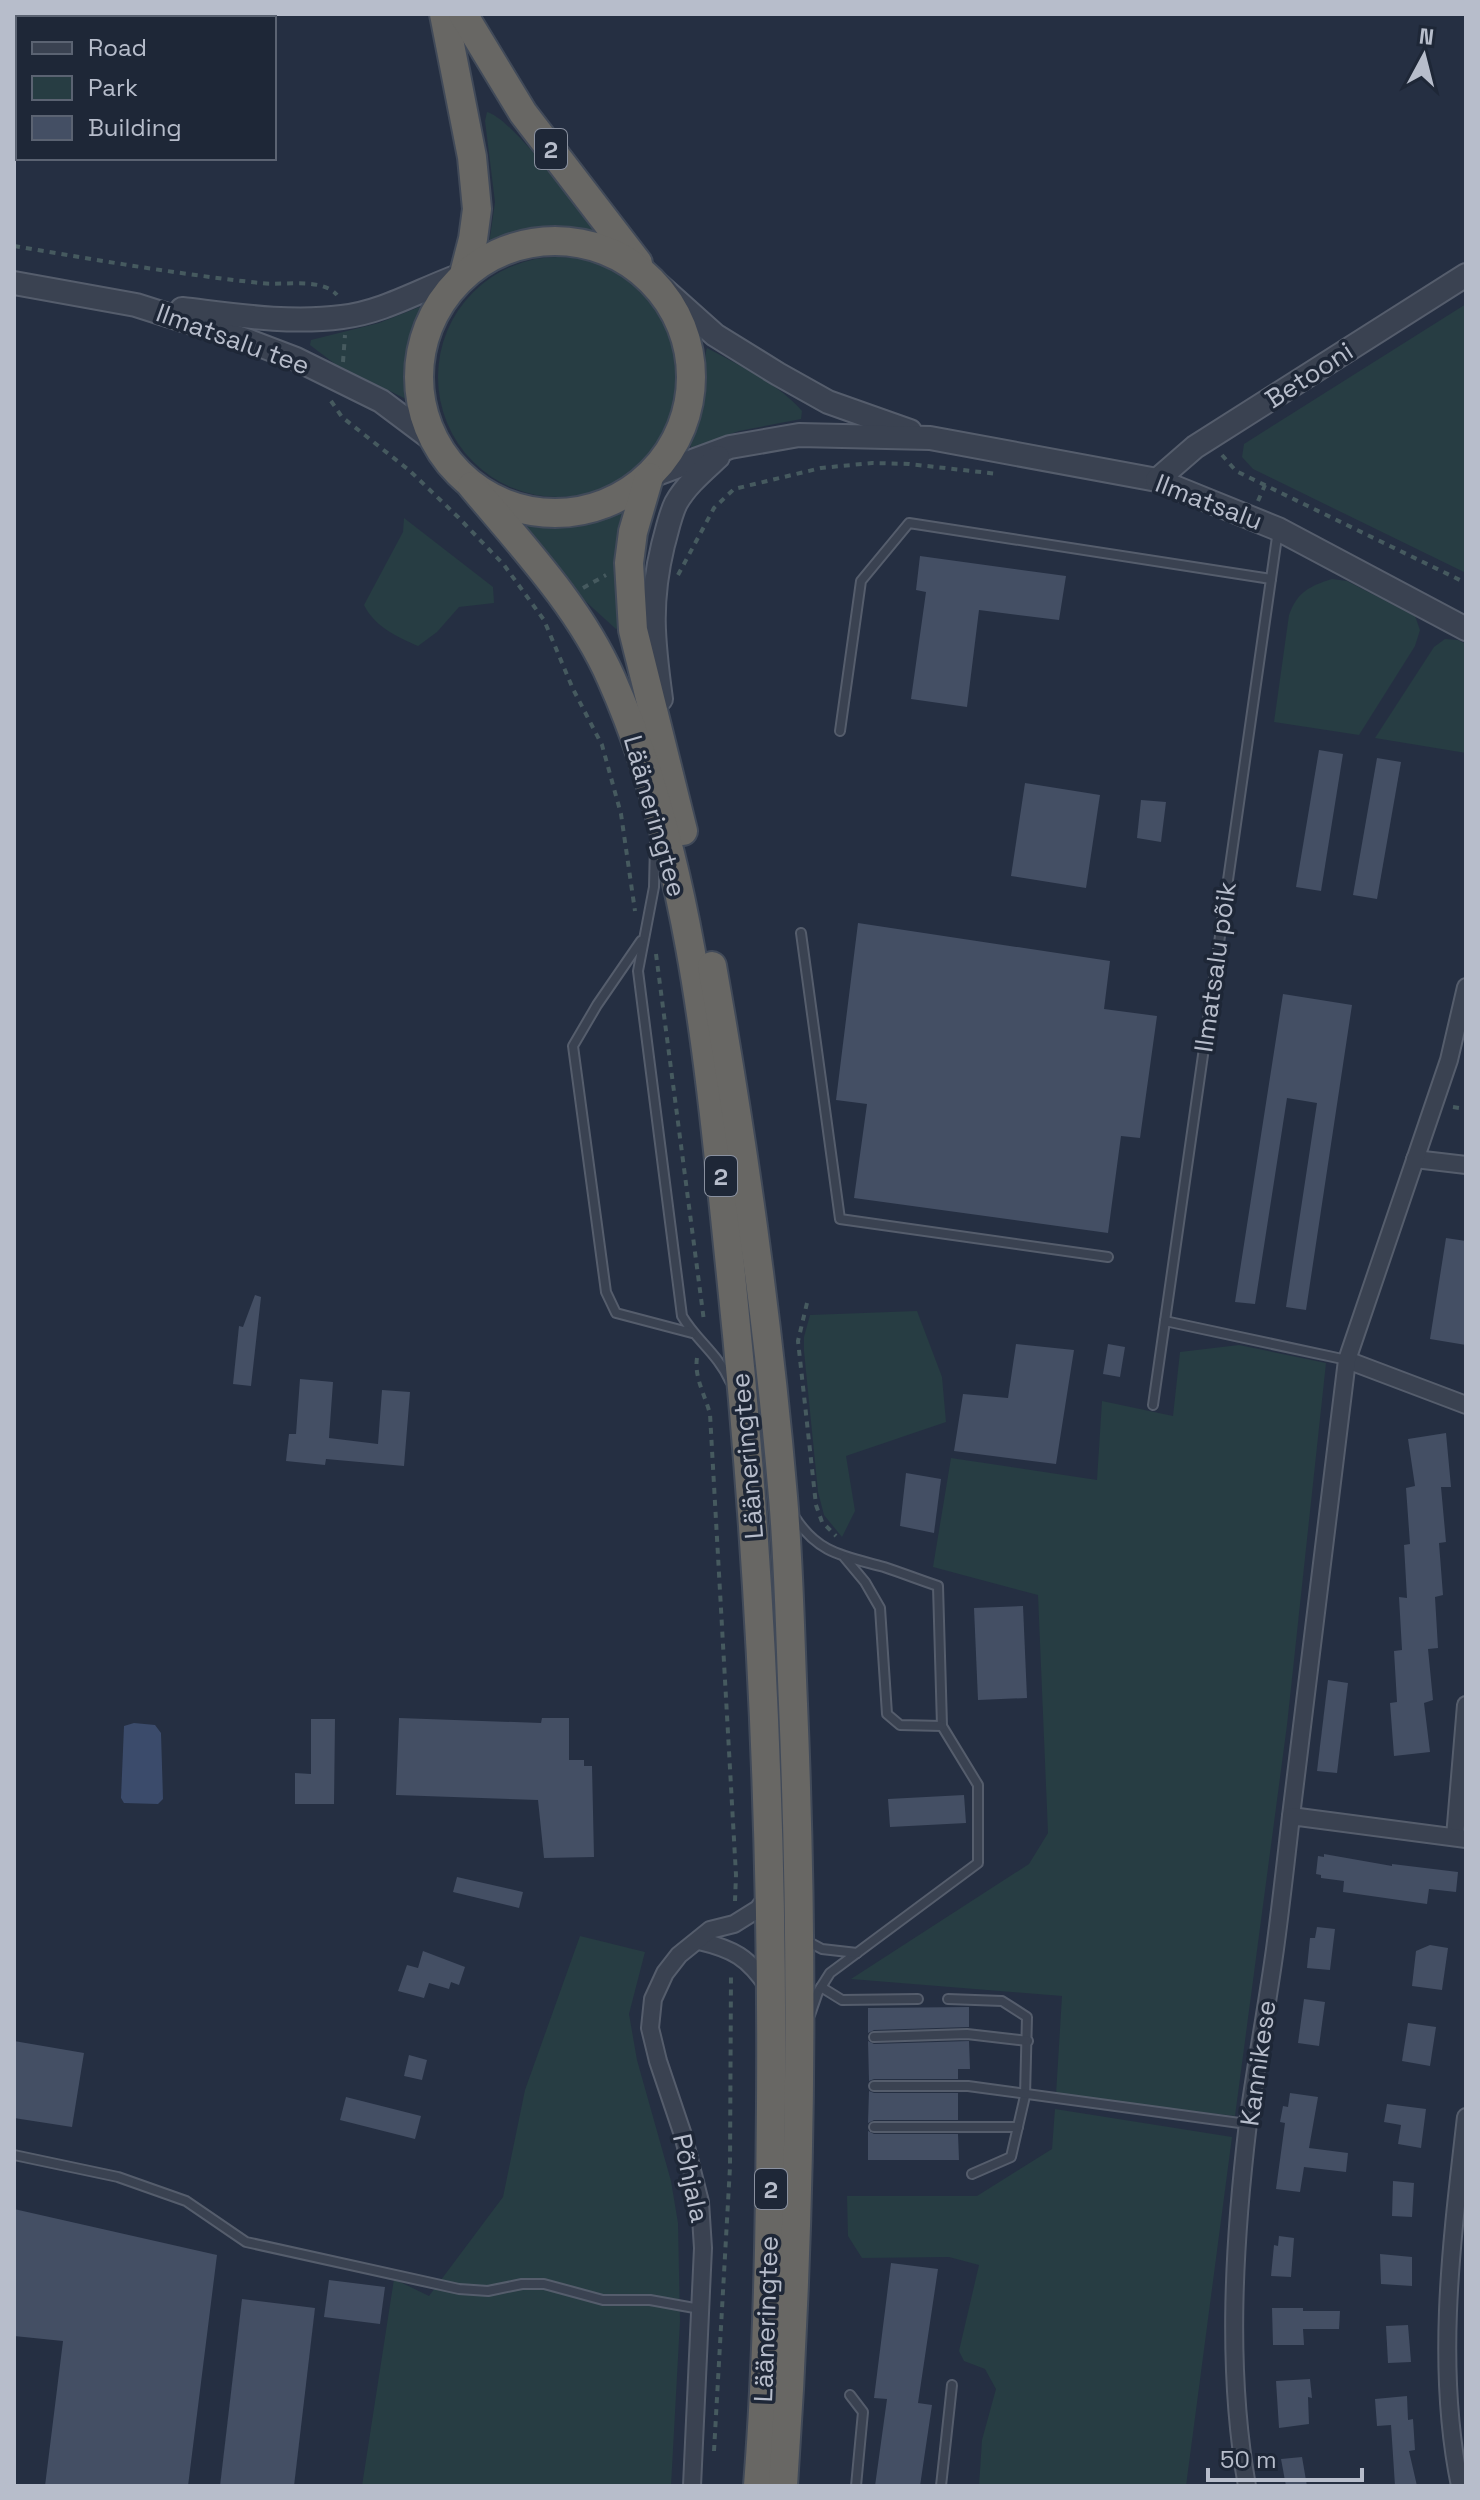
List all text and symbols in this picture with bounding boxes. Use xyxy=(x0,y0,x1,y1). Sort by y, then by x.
legend xyxy=(16,16,276,160)
north arrow xyxy=(1384,16,1464,96)
text: N xyxy=(1417,21,1435,51)
text: Road xyxy=(88,32,147,63)
text: Park xyxy=(88,72,138,103)
text: Building xyxy=(88,112,182,143)
road number: 2 xyxy=(535,129,567,169)
street label: Ilmatsalu tee xyxy=(152,296,314,382)
street label: Betooni xyxy=(1259,334,1359,416)
street label: Ilmatsalu xyxy=(1151,466,1267,538)
street label: Lääneringtee xyxy=(616,731,694,901)
street label: Ilmatsalu põik xyxy=(1186,880,1244,1054)
road number: 2 xyxy=(705,1156,737,1196)
street label: Lääneringtee xyxy=(723,1372,771,1540)
street label: Kannikese xyxy=(1232,1998,1284,2128)
street label: Põhjala xyxy=(665,2130,717,2226)
road number: 2 xyxy=(755,2169,787,2209)
street label: Lääneringtee xyxy=(746,2235,786,2403)
scale bar xyxy=(1208,2432,1362,2482)
text: 50 m xyxy=(1220,2444,1277,2475)

